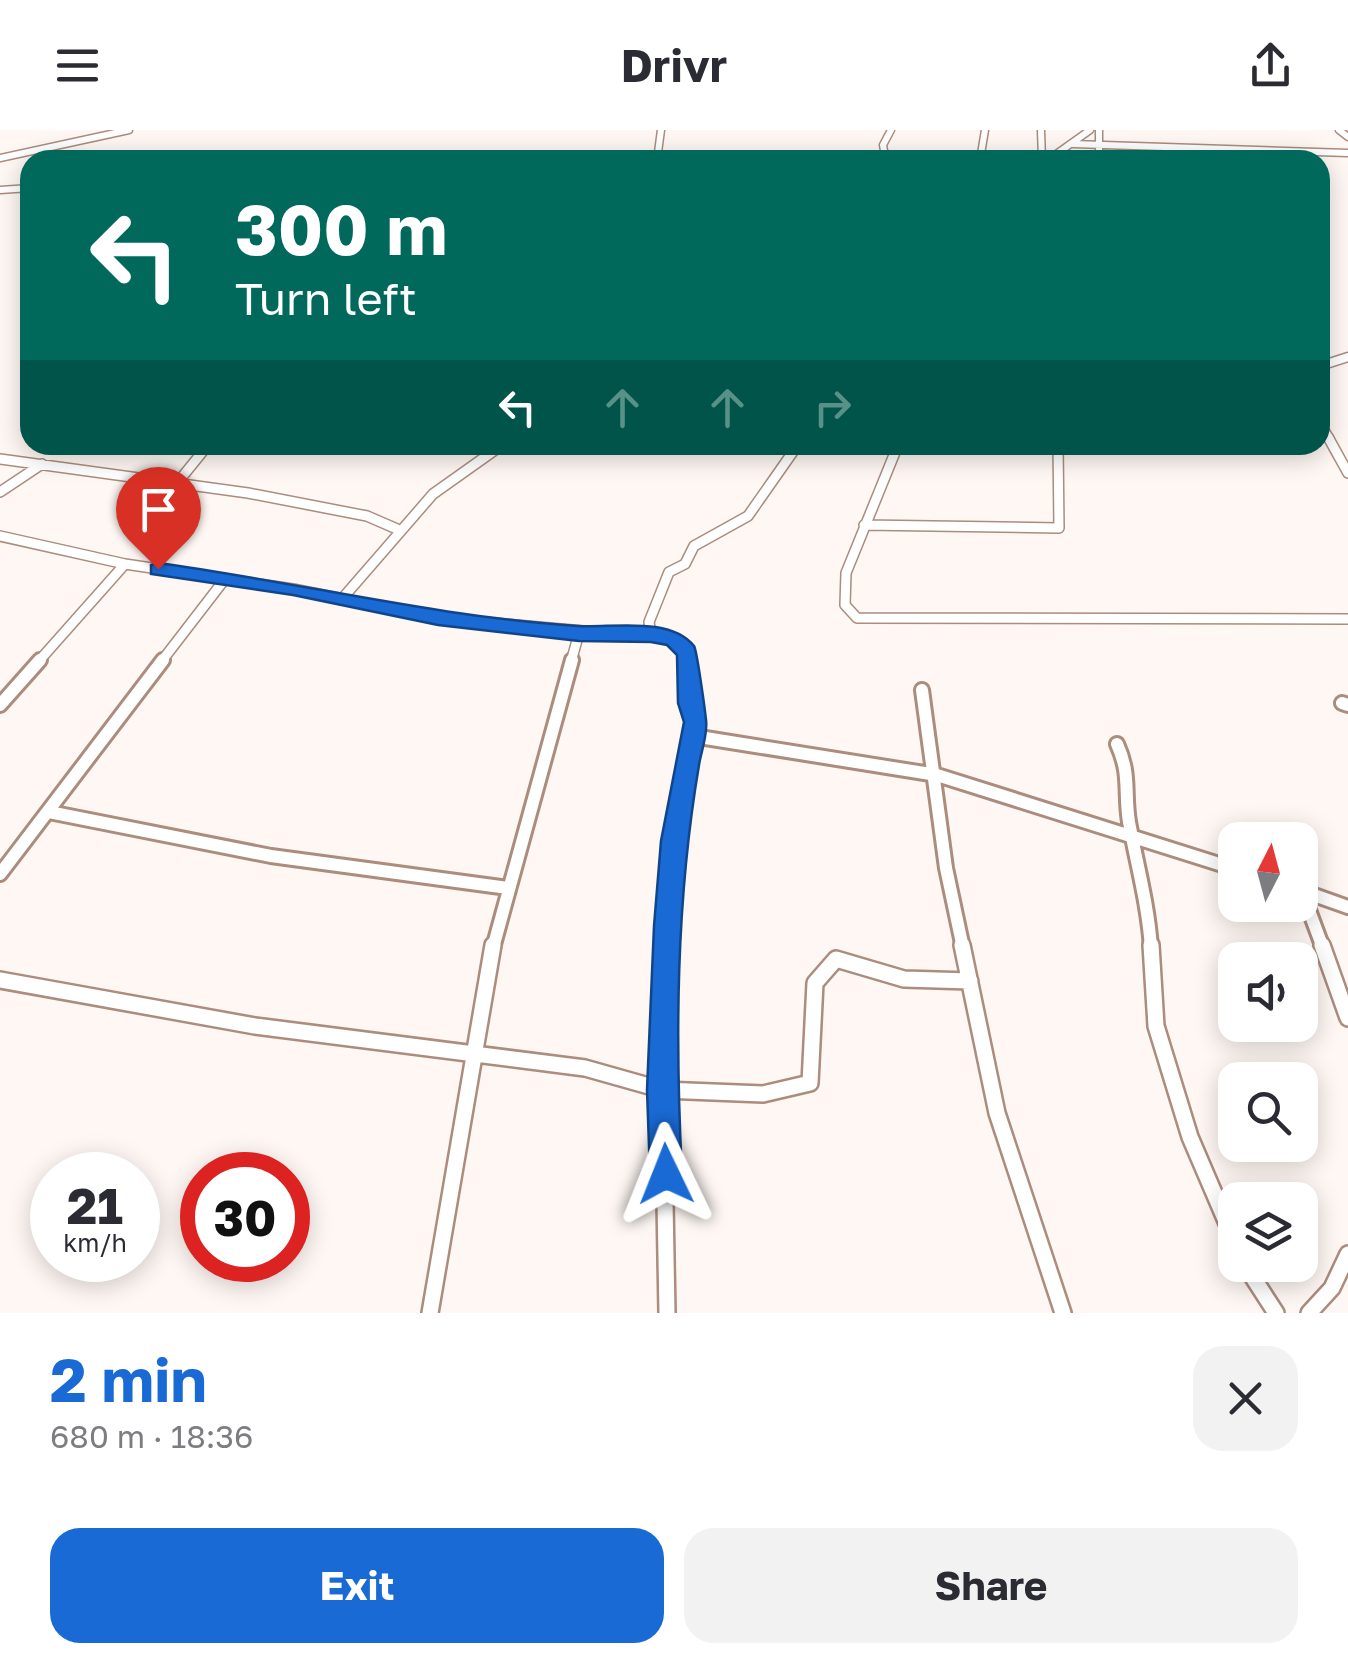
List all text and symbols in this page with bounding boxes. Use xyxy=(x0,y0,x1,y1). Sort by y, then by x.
icon: menu xyxy=(50,38,105,93)
text: Drivr xyxy=(621,38,727,92)
icon: share xyxy=(1243,38,1298,93)
text: 300 m xyxy=(235,186,447,270)
icon: left xyxy=(70,190,200,320)
text: Turn left xyxy=(235,271,417,325)
icon: left xyxy=(490,380,545,435)
icon: ahead xyxy=(595,380,650,435)
icon: ahead xyxy=(700,380,755,435)
icon: right xyxy=(805,380,860,435)
pin xyxy=(116,467,201,570)
icon: arrive xyxy=(131,482,186,537)
north arrow xyxy=(1218,822,1318,922)
map controls xyxy=(1218,822,1318,1282)
button: sound xyxy=(1218,942,1318,1042)
button: search xyxy=(1218,1062,1318,1162)
position arrow xyxy=(614,1122,718,1226)
speed limit sign: 30 xyxy=(180,1152,310,1282)
text: 21 xyxy=(67,1175,123,1235)
button: layers xyxy=(1218,1182,1318,1282)
text: km/h xyxy=(63,1227,127,1258)
text: 2 min xyxy=(50,1343,207,1415)
button: close xyxy=(1193,1346,1298,1451)
text: 680 m · 18:36 xyxy=(50,1417,253,1455)
button: Exit xyxy=(50,1528,664,1643)
button: Share xyxy=(684,1528,1298,1643)

